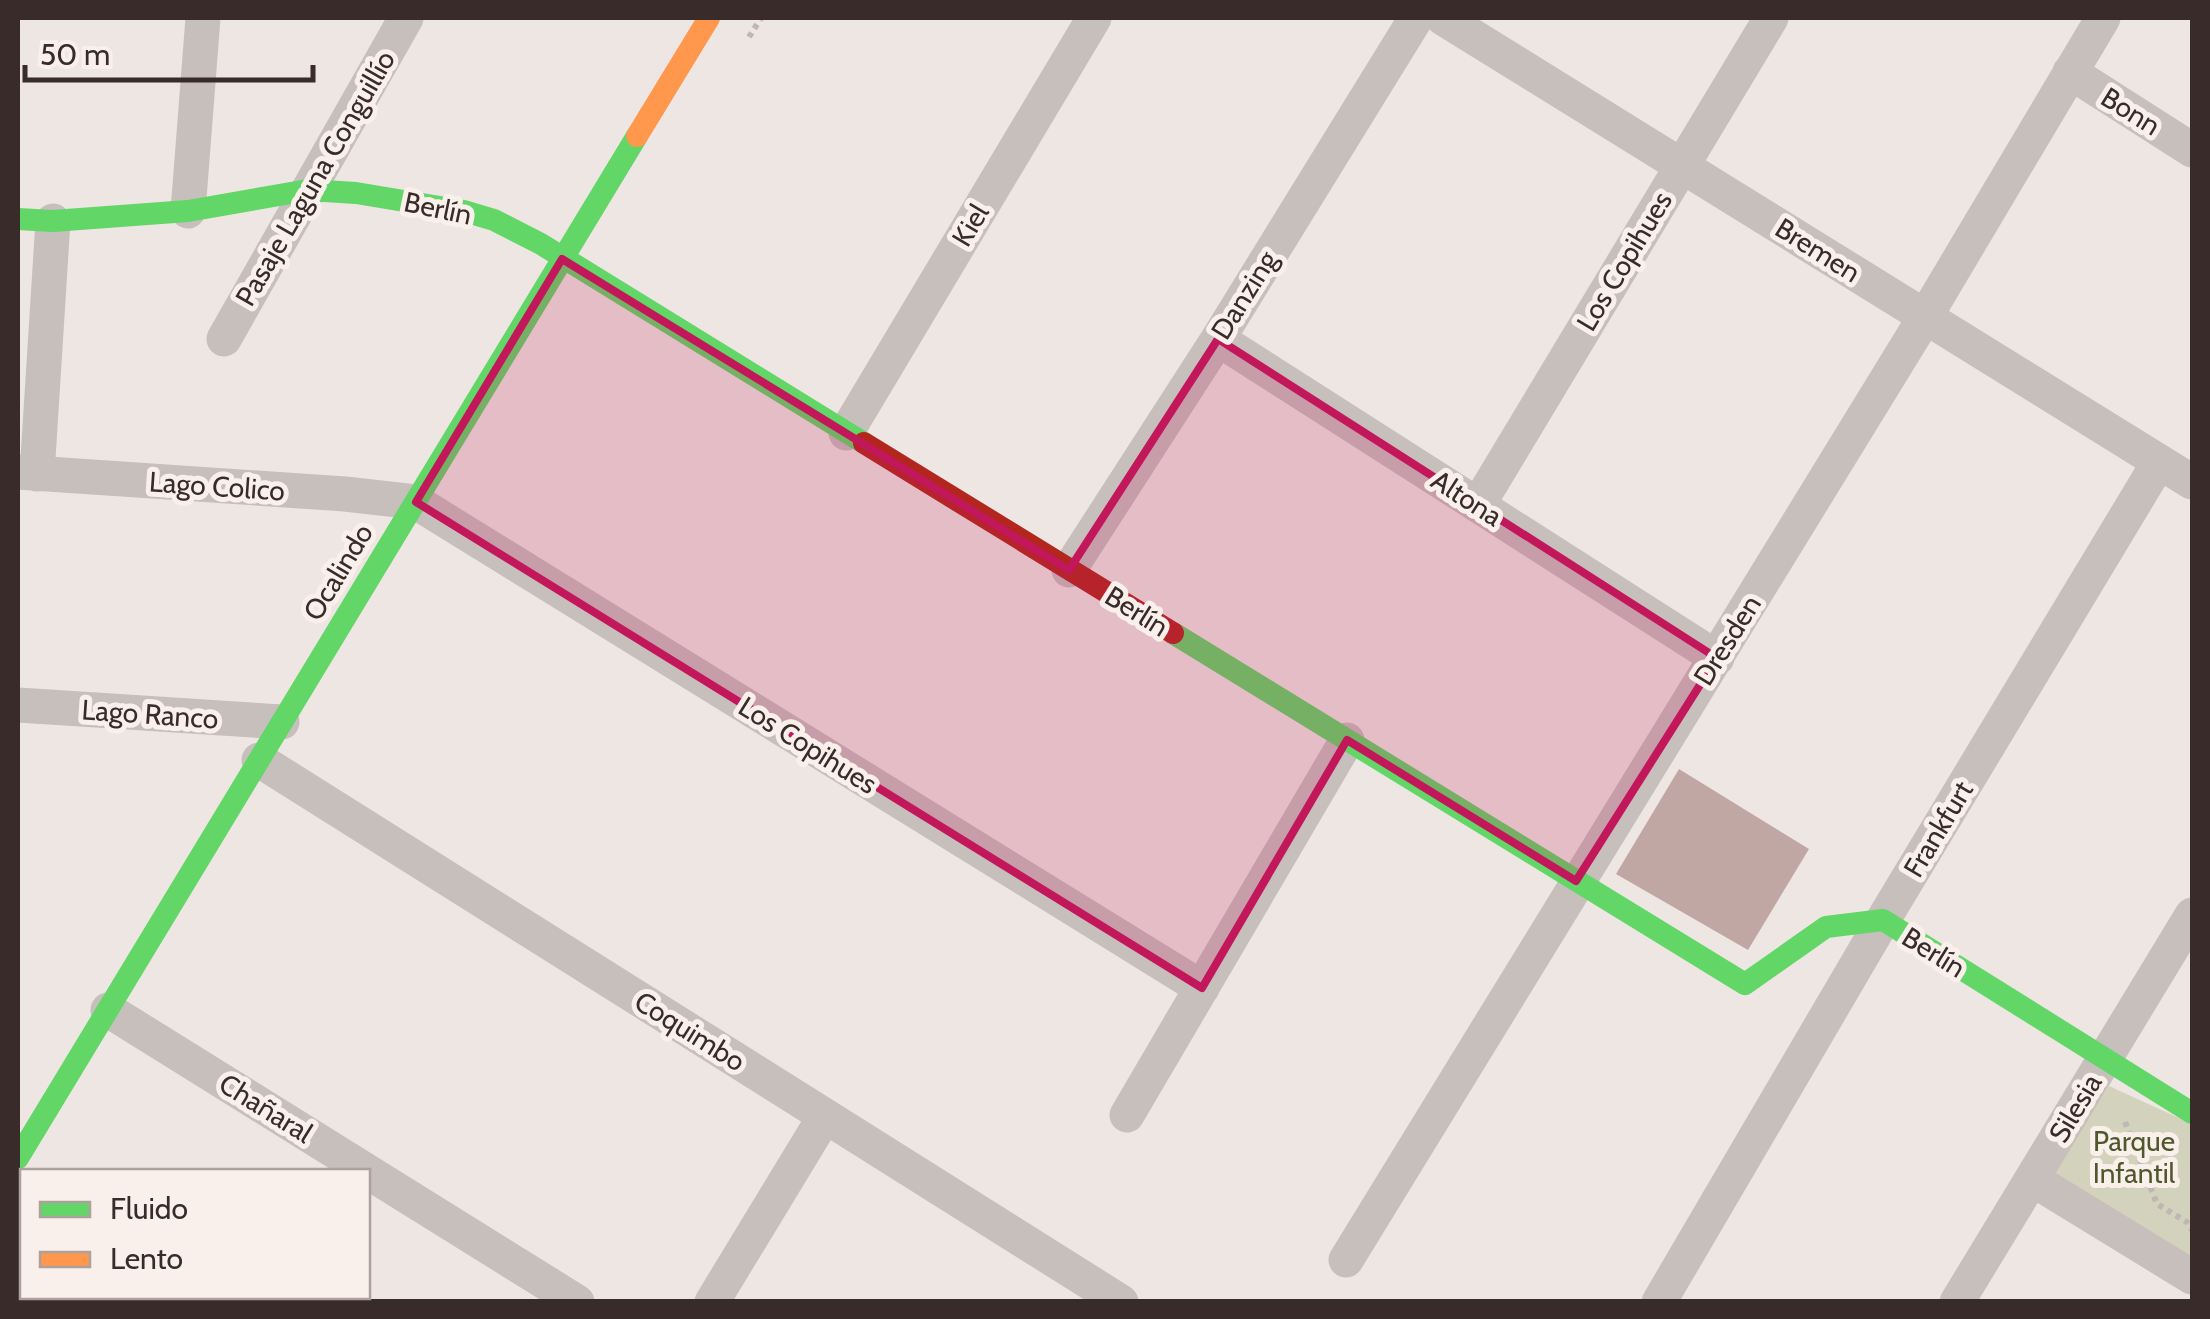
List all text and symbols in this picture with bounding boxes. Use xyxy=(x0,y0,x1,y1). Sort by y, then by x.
scale bar xyxy=(25,20,312,82)
text: 50 m xyxy=(40,36,110,73)
street label: Pasaje Laguna Conguillío xyxy=(228,44,402,312)
street label: Bonn xyxy=(2095,80,2167,142)
street label: Berlín xyxy=(401,184,475,232)
street label: Los Copihues xyxy=(1569,185,1679,337)
street label: Kiel xyxy=(944,197,996,252)
street label: Bremen xyxy=(1769,211,1867,289)
street label: Danzing xyxy=(1204,244,1285,346)
street label: Altona xyxy=(1425,463,1509,534)
street label: Lago Colico xyxy=(148,464,286,508)
street label: Ocalindo xyxy=(296,518,380,626)
street label: Berlín xyxy=(1099,579,1175,643)
street label: Dresden xyxy=(1686,589,1768,691)
street label: Los Copihues xyxy=(733,689,883,801)
street label: Lago Ranco xyxy=(81,692,219,736)
street label: Frankfurt xyxy=(1896,775,1980,883)
street label: Berlín xyxy=(1896,920,1972,984)
street label: Coquimbo xyxy=(628,984,752,1078)
street label: Chañaral xyxy=(213,1066,319,1150)
street label: Silesia xyxy=(2041,1067,2109,1148)
park label: Parque Infantil xyxy=(2093,1124,2176,1190)
legend xyxy=(20,1169,370,1299)
text: Fluido xyxy=(110,1190,188,1227)
text: Lento xyxy=(110,1240,183,1277)

